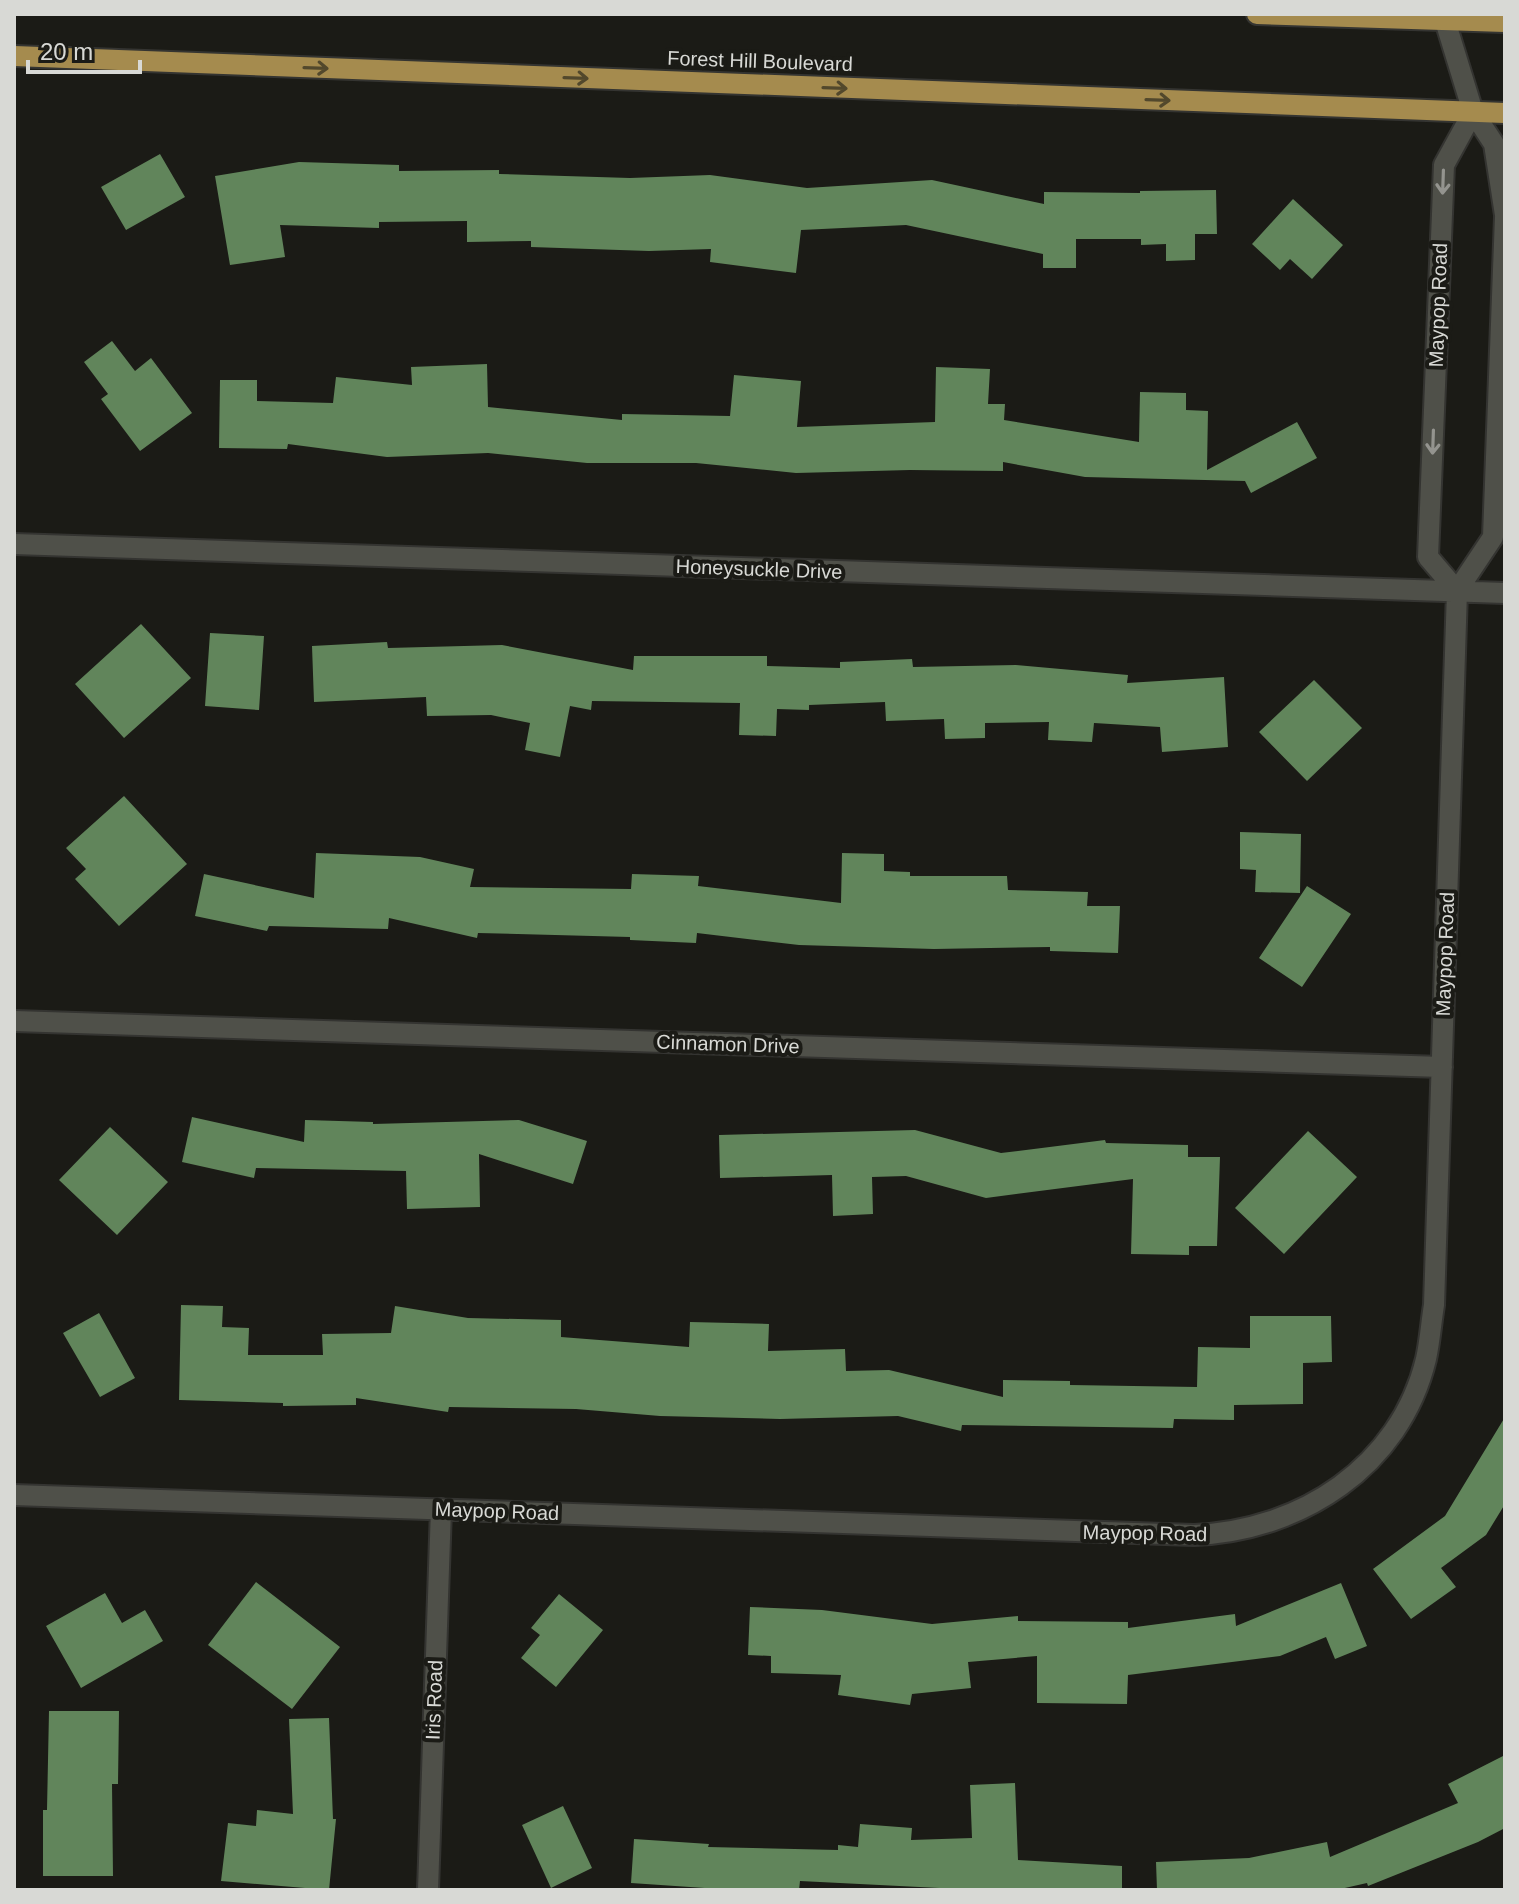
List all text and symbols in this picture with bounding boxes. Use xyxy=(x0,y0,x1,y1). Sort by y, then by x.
scale bar xyxy=(28,24,140,74)
text: 20 m xyxy=(40,38,93,65)
street label: Forest Hill Boulevard xyxy=(667,47,853,75)
one-way arrow xyxy=(302,60,329,75)
one-way arrow xyxy=(562,70,589,85)
one-way arrow xyxy=(821,80,848,95)
one-way arrow xyxy=(1144,93,1171,108)
one-way arrow xyxy=(1436,168,1451,195)
street label: Maypop Road xyxy=(1425,242,1451,368)
one-way arrow xyxy=(1425,428,1440,455)
street label: Honeysuckle Drive xyxy=(675,555,843,583)
street label: Maypop Road xyxy=(1432,891,1458,1017)
street label: Cinnamon Drive xyxy=(656,1031,800,1057)
street label: Maypop Road xyxy=(434,1498,560,1524)
street label: Maypop Road xyxy=(1083,1521,1207,1545)
street label: Iris Road xyxy=(422,1660,446,1740)

